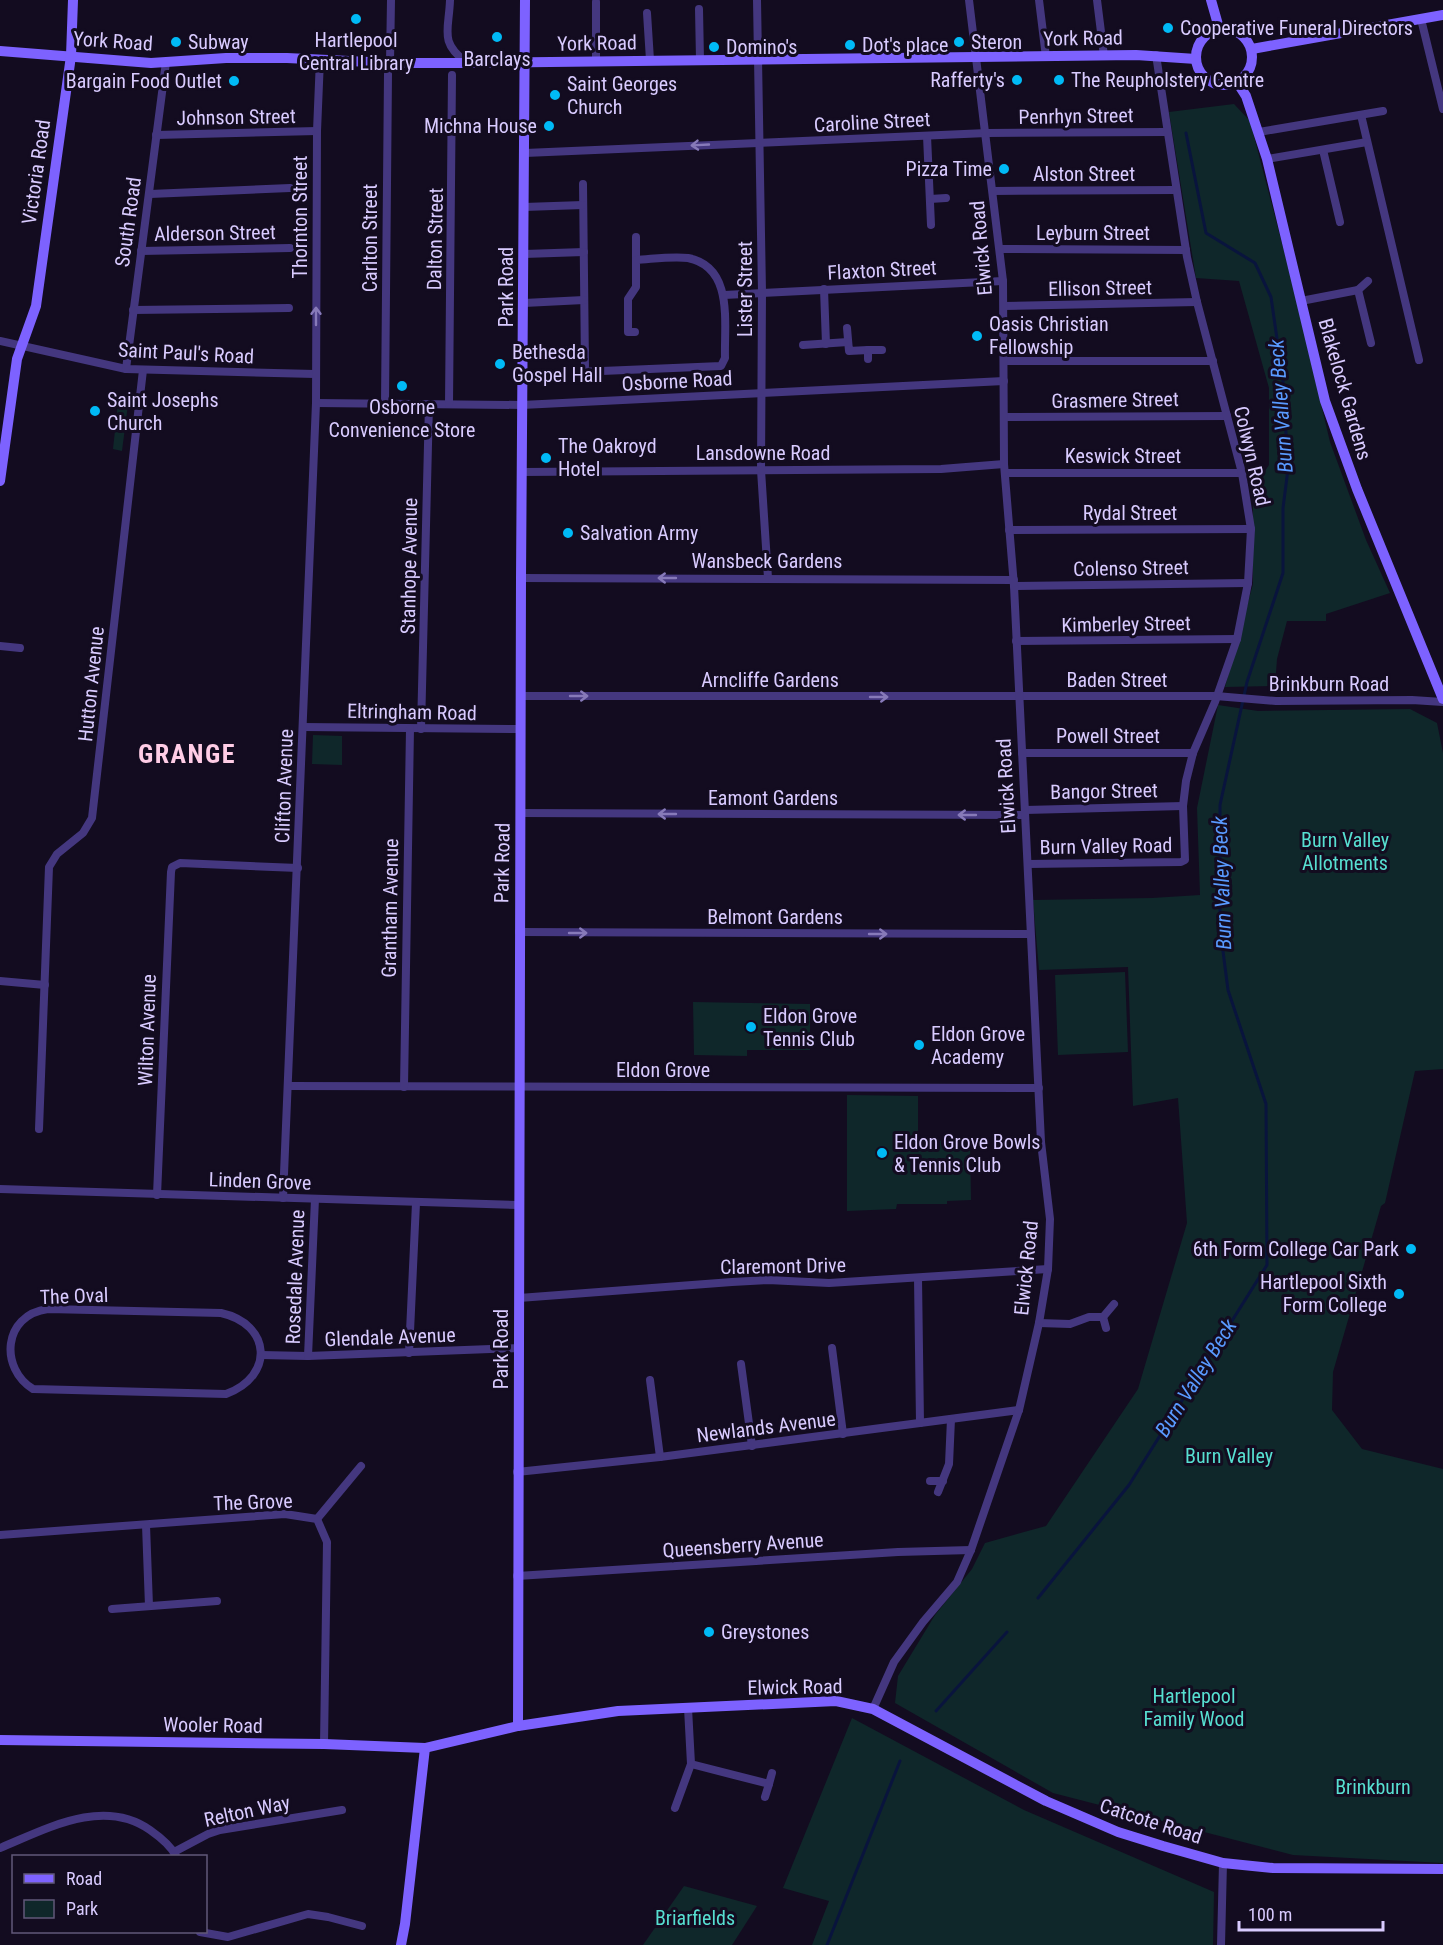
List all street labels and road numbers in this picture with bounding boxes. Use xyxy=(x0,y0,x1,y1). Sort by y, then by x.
street label: York Road xyxy=(1043,25,1123,51)
street label: York Road xyxy=(72,26,154,56)
street label: York Road xyxy=(557,30,637,56)
street label: Penrhyn Street xyxy=(1018,103,1134,129)
street label: Johnson Street xyxy=(176,104,296,130)
street label: Caroline Street xyxy=(813,107,931,137)
street label: Victoria Road xyxy=(17,118,55,226)
street label: Thornton Street xyxy=(288,156,312,278)
street label: Alston Street xyxy=(1033,162,1135,186)
street label: South Road xyxy=(110,176,146,268)
street label: Carlton Street xyxy=(358,184,382,292)
street label: Dalton Street xyxy=(422,187,448,290)
street label: Elwick Road xyxy=(965,200,997,296)
street label: Alderson Street xyxy=(154,220,276,246)
street label: Leyburn Street xyxy=(1036,221,1150,245)
street label: Lister Street xyxy=(733,241,757,337)
street label: Park Road xyxy=(494,247,518,327)
street label: Flaxton Street xyxy=(827,255,937,285)
street label: Ellison Street xyxy=(1048,275,1152,301)
street label: Blakelock Gardens xyxy=(1313,315,1377,463)
street label: Saint Paul's Road xyxy=(117,337,255,369)
street label: Osborne Road xyxy=(621,366,733,396)
street label: Grasmere Street xyxy=(1051,387,1179,413)
street label: Colwyn Road xyxy=(1229,404,1275,508)
street label: Lansdowne Road xyxy=(696,441,830,465)
street label: Keswick Street xyxy=(1065,444,1181,468)
street label: Stanhope Avenue xyxy=(396,497,422,635)
street label: Rydal Street xyxy=(1083,501,1177,525)
street label: Wansbeck Gardens xyxy=(692,549,842,573)
street label: Colenso Street xyxy=(1073,555,1189,581)
street label: Kimberley Street xyxy=(1061,611,1191,637)
street label: Hutton Avenue xyxy=(73,625,109,743)
street label: Arncliffe Gardens xyxy=(701,668,839,692)
street label: Baden Street xyxy=(1067,668,1168,692)
street label: Brinkburn Road xyxy=(1269,672,1389,696)
street label: Eltringham Road xyxy=(347,699,477,725)
street label: Powell Street xyxy=(1056,724,1160,748)
street label: Clifton Avenue xyxy=(270,728,298,844)
street label: Elwick Road xyxy=(992,738,1020,834)
street label: Bangor Street xyxy=(1050,778,1158,804)
street label: Eamont Gardens xyxy=(708,786,838,810)
street label: Park Road xyxy=(489,823,515,903)
street label: Burn Valley Road xyxy=(1039,833,1173,859)
street label: Grantham Avenue xyxy=(377,838,403,978)
street label: Belmont Gardens xyxy=(707,905,843,929)
street label: Wilton Avenue xyxy=(133,974,161,1086)
street label: Eldon Grove xyxy=(616,1058,710,1082)
street label: Linden Grove xyxy=(208,1167,312,1195)
street label: Rosedale Avenue xyxy=(281,1209,309,1345)
street label: Elwick Road xyxy=(1009,1219,1043,1317)
street label: Claremont Drive xyxy=(720,1253,846,1279)
street label: The Oval xyxy=(39,1283,109,1309)
street label: Park Road xyxy=(489,1309,513,1389)
street label: Glendale Avenue xyxy=(324,1323,456,1351)
street label: Newlands Avenue xyxy=(695,1407,837,1447)
street label: The Grove xyxy=(213,1489,293,1515)
street label: Queensberry Avenue xyxy=(662,1527,824,1563)
street label: Elwick Road xyxy=(747,1674,843,1700)
street label: Wooler Road xyxy=(163,1712,263,1738)
street label: Relton Way xyxy=(202,1790,292,1832)
street label: Catcote Road xyxy=(1097,1793,1205,1849)

